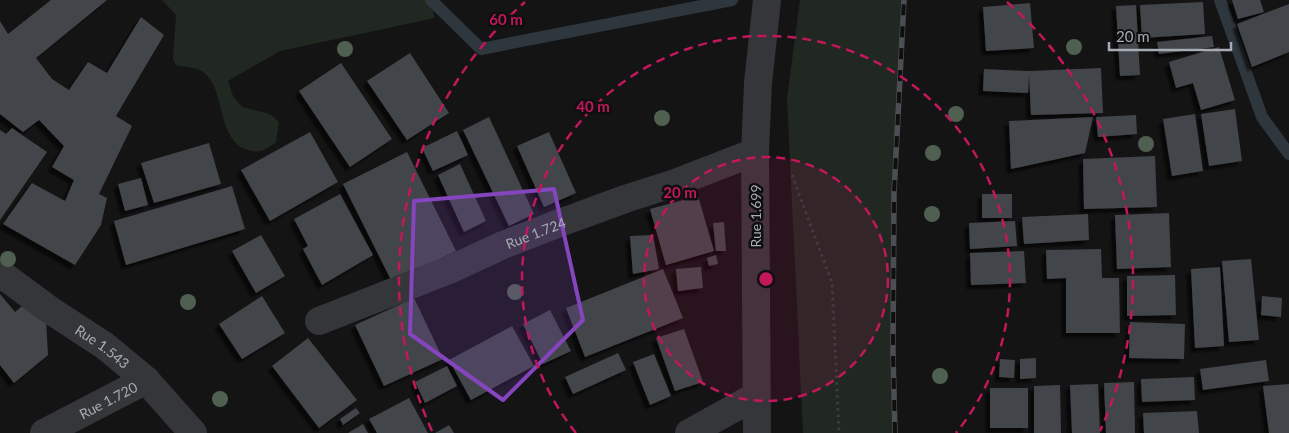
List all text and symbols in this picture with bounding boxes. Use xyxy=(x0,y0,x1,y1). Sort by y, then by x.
text: 60 m xyxy=(489,10,523,28)
scale bar xyxy=(1109,20,1232,52)
text: 20 m xyxy=(1116,27,1150,45)
text: 40 m xyxy=(576,97,610,115)
text: 20 m xyxy=(663,183,697,201)
street label: Rue 1.699 xyxy=(747,184,764,248)
street label: Rue 1.724 xyxy=(503,213,568,252)
centre of rings xyxy=(757,270,775,288)
street label: Rue 1.543 xyxy=(72,321,133,371)
street label: Rue 1.720 xyxy=(76,378,140,422)

